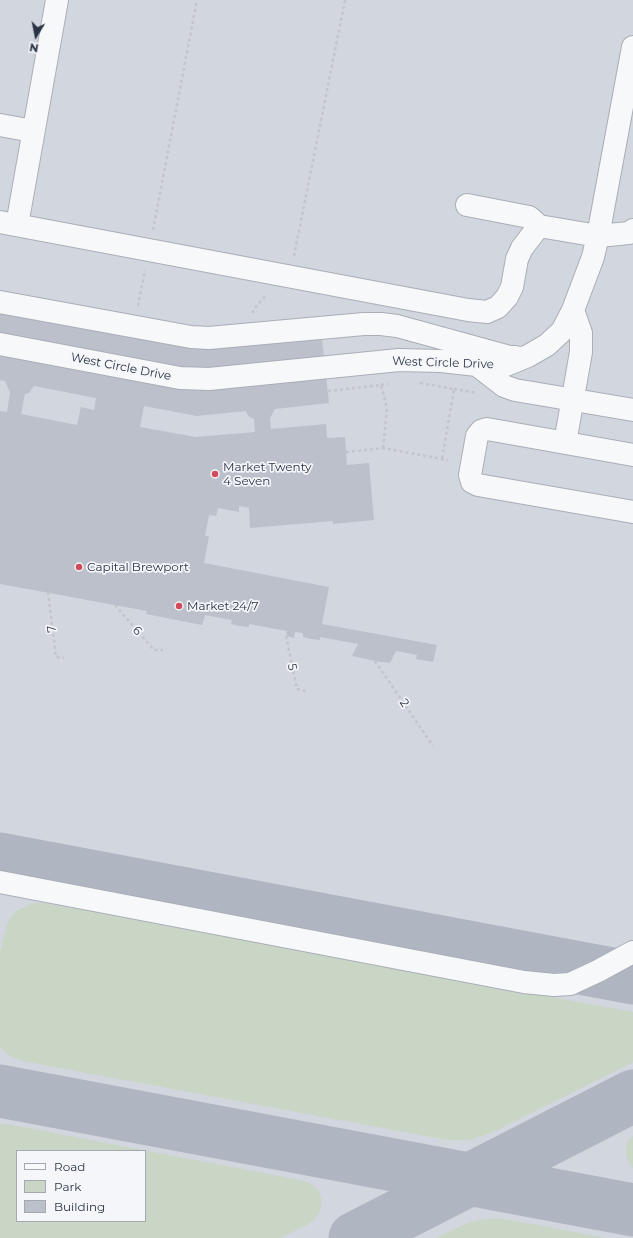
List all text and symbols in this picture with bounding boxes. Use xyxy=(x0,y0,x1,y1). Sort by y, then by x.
north arrow xyxy=(16,16,56,56)
text: N xyxy=(28,40,40,55)
street label: West Circle Drive xyxy=(70,350,172,384)
street label: West Circle Drive xyxy=(392,354,494,372)
place label: Market Twenty 4 Seven xyxy=(223,460,312,488)
marker: Market Twenty 4 Seven xyxy=(210,469,220,479)
place label: Capital Brewport xyxy=(87,560,189,574)
marker: Capital Brewport xyxy=(74,562,84,572)
place label: Market 24/7 xyxy=(187,599,259,613)
marker: Market 24/7 xyxy=(174,601,184,611)
street label: 6 xyxy=(129,624,145,638)
street label: 7 xyxy=(44,625,60,633)
street label: 5 xyxy=(284,662,300,672)
street label: 2 xyxy=(396,696,412,710)
legend xyxy=(16,1150,146,1222)
text: Road xyxy=(54,1159,85,1174)
text: Park xyxy=(54,1179,81,1194)
text: Building xyxy=(54,1199,105,1214)

